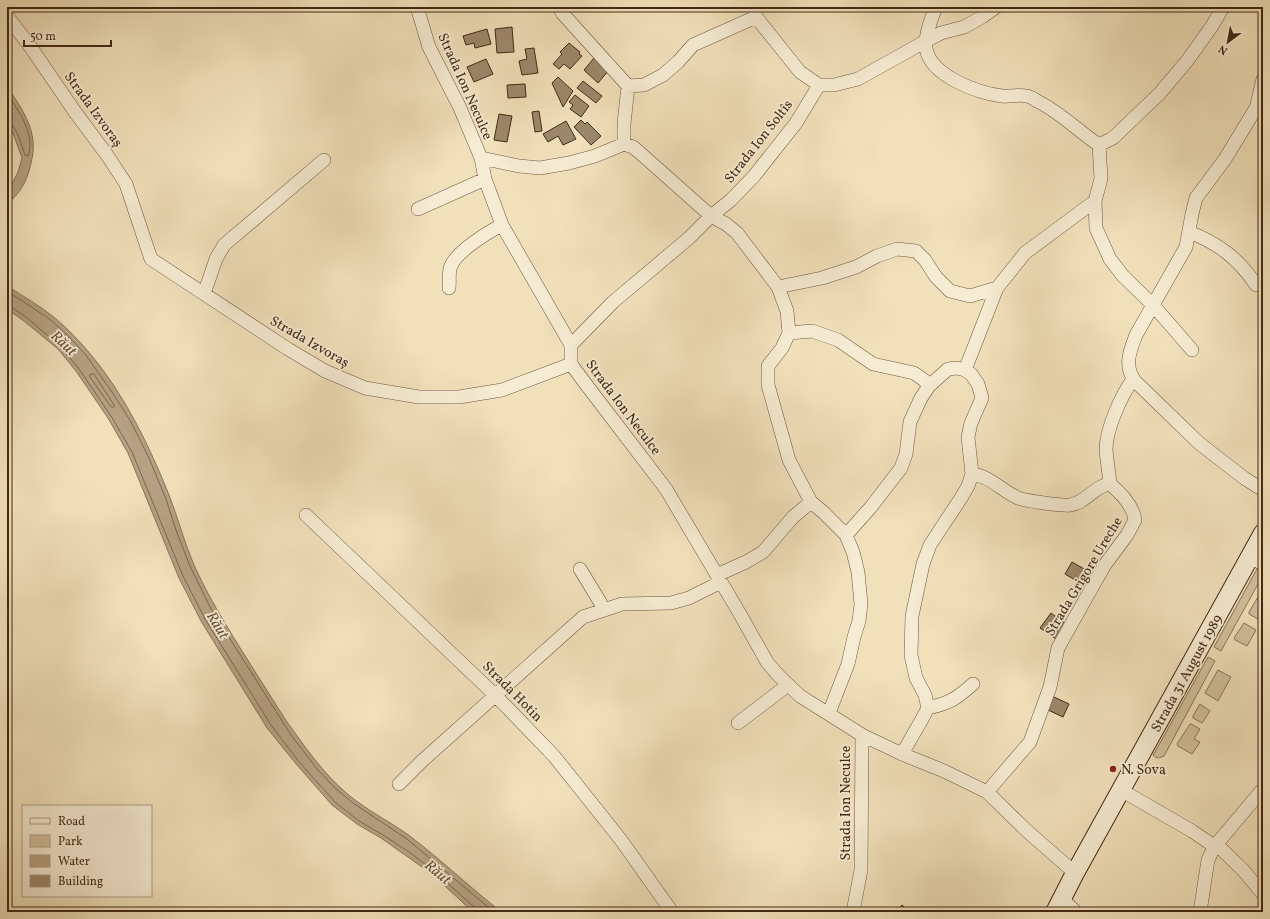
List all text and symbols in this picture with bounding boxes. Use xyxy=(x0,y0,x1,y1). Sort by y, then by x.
scale bar xyxy=(24,22,111,48)
north arrow xyxy=(1208,22,1248,62)
text: 50 m xyxy=(30,29,56,45)
street label: Strada Ion Neculce xyxy=(433,30,497,143)
text: N xyxy=(1216,41,1231,58)
street label: Strada Izvoraș xyxy=(59,68,127,151)
street label: Strada Ion Soltîs xyxy=(721,96,798,188)
street label: Strada Izvoraș xyxy=(266,312,352,373)
water label: Răut xyxy=(45,327,82,362)
street label: Strada Ion Neculce xyxy=(581,356,665,460)
street label: Strada Grigore Ureche xyxy=(1041,513,1128,640)
water label: Răut xyxy=(200,608,234,645)
street label: Strada 31 August 1989 xyxy=(1147,611,1228,736)
street label: Strada Hotin xyxy=(477,658,546,727)
street label: Strada Ion Neculce xyxy=(837,745,856,860)
place label: N. Sova xyxy=(1121,761,1166,780)
marker: N. Sova xyxy=(1108,764,1118,774)
legend xyxy=(22,805,152,897)
text: Road xyxy=(58,814,85,830)
text: Park xyxy=(58,834,83,850)
text: Water xyxy=(58,854,90,870)
water label: Răut xyxy=(419,856,456,891)
text: Building xyxy=(58,874,103,890)

